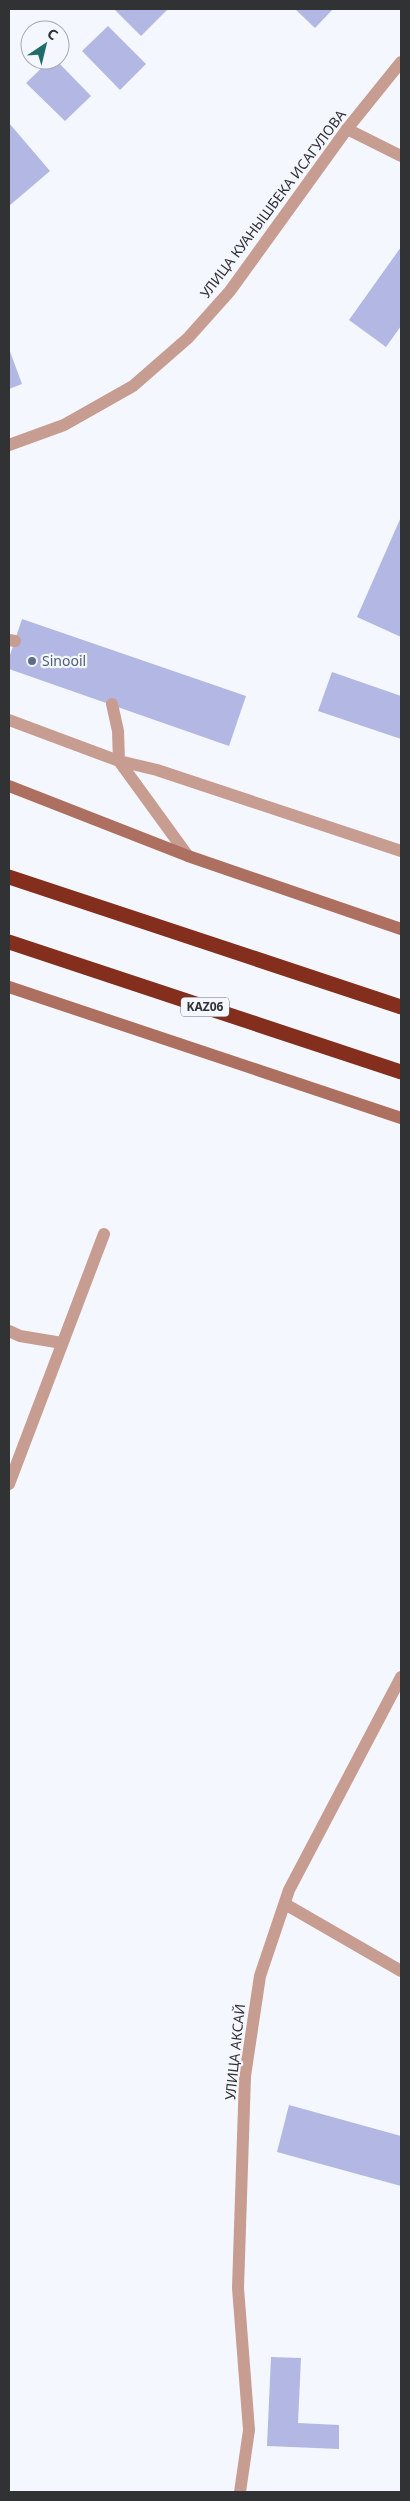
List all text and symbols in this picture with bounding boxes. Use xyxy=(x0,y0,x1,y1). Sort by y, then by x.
north arrow xyxy=(20,20,70,70)
text: С xyxy=(44,24,62,44)
street label: УЛИЦА КУАНЫШБЕКА ИСАГУЛОВА xyxy=(195,106,350,302)
place label: Sinooil xyxy=(42,651,86,670)
marker: Sinooil xyxy=(26,655,38,667)
road number: KАZ06 xyxy=(181,998,229,1016)
street label: УЛИЦА АКСАЙ xyxy=(220,2003,249,2101)

